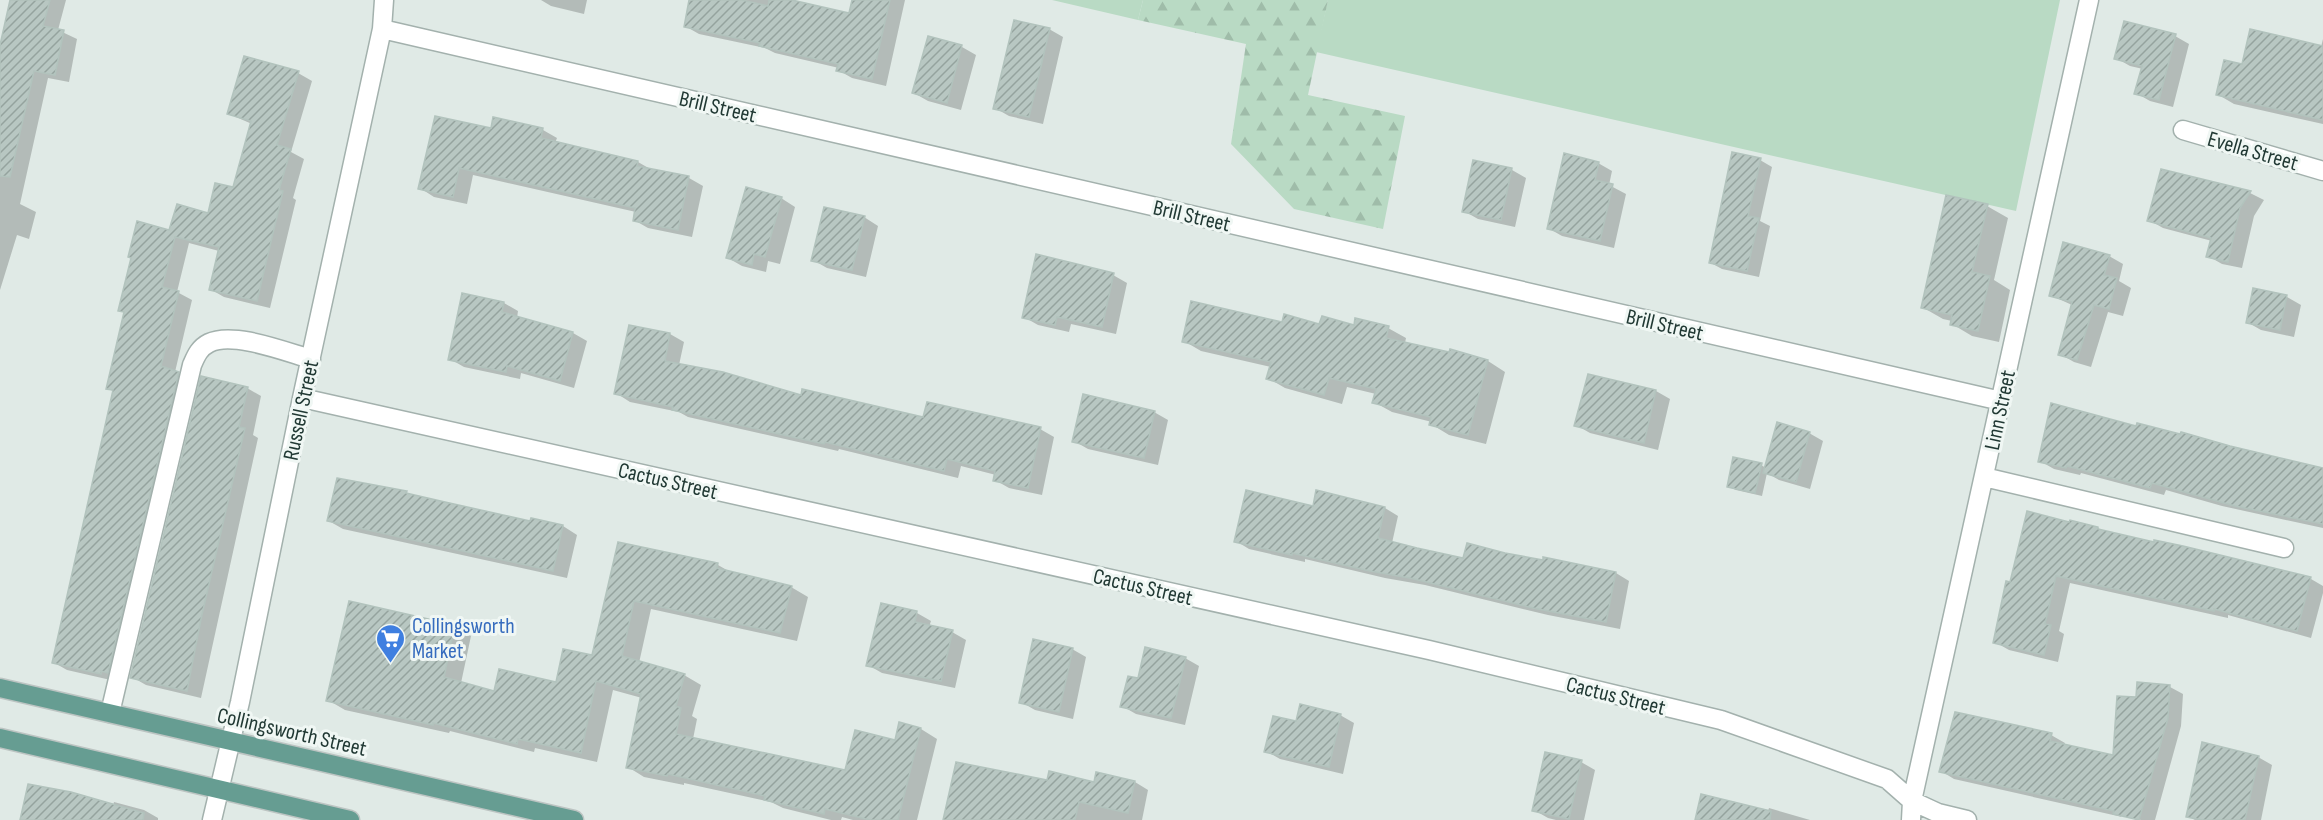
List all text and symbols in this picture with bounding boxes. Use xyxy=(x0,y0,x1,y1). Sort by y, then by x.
street label: Brill Street xyxy=(676,85,759,129)
street label: Evella Street xyxy=(2204,126,2301,177)
street label: Brill Street xyxy=(1150,194,1233,238)
street label: Brill Street xyxy=(1623,303,1706,347)
street label: Russell Street xyxy=(278,357,325,463)
street label: Linn Street xyxy=(1979,368,2022,453)
street label: Cactus Street xyxy=(615,457,720,506)
street label: Cactus Street xyxy=(1090,563,1195,612)
place label: Collingsworth Market xyxy=(412,613,515,665)
supermarket icon: Collingsworth Market xyxy=(375,622,407,664)
street label: Cactus Street xyxy=(1563,671,1668,722)
street label: Collingsworth Street xyxy=(214,702,369,763)

